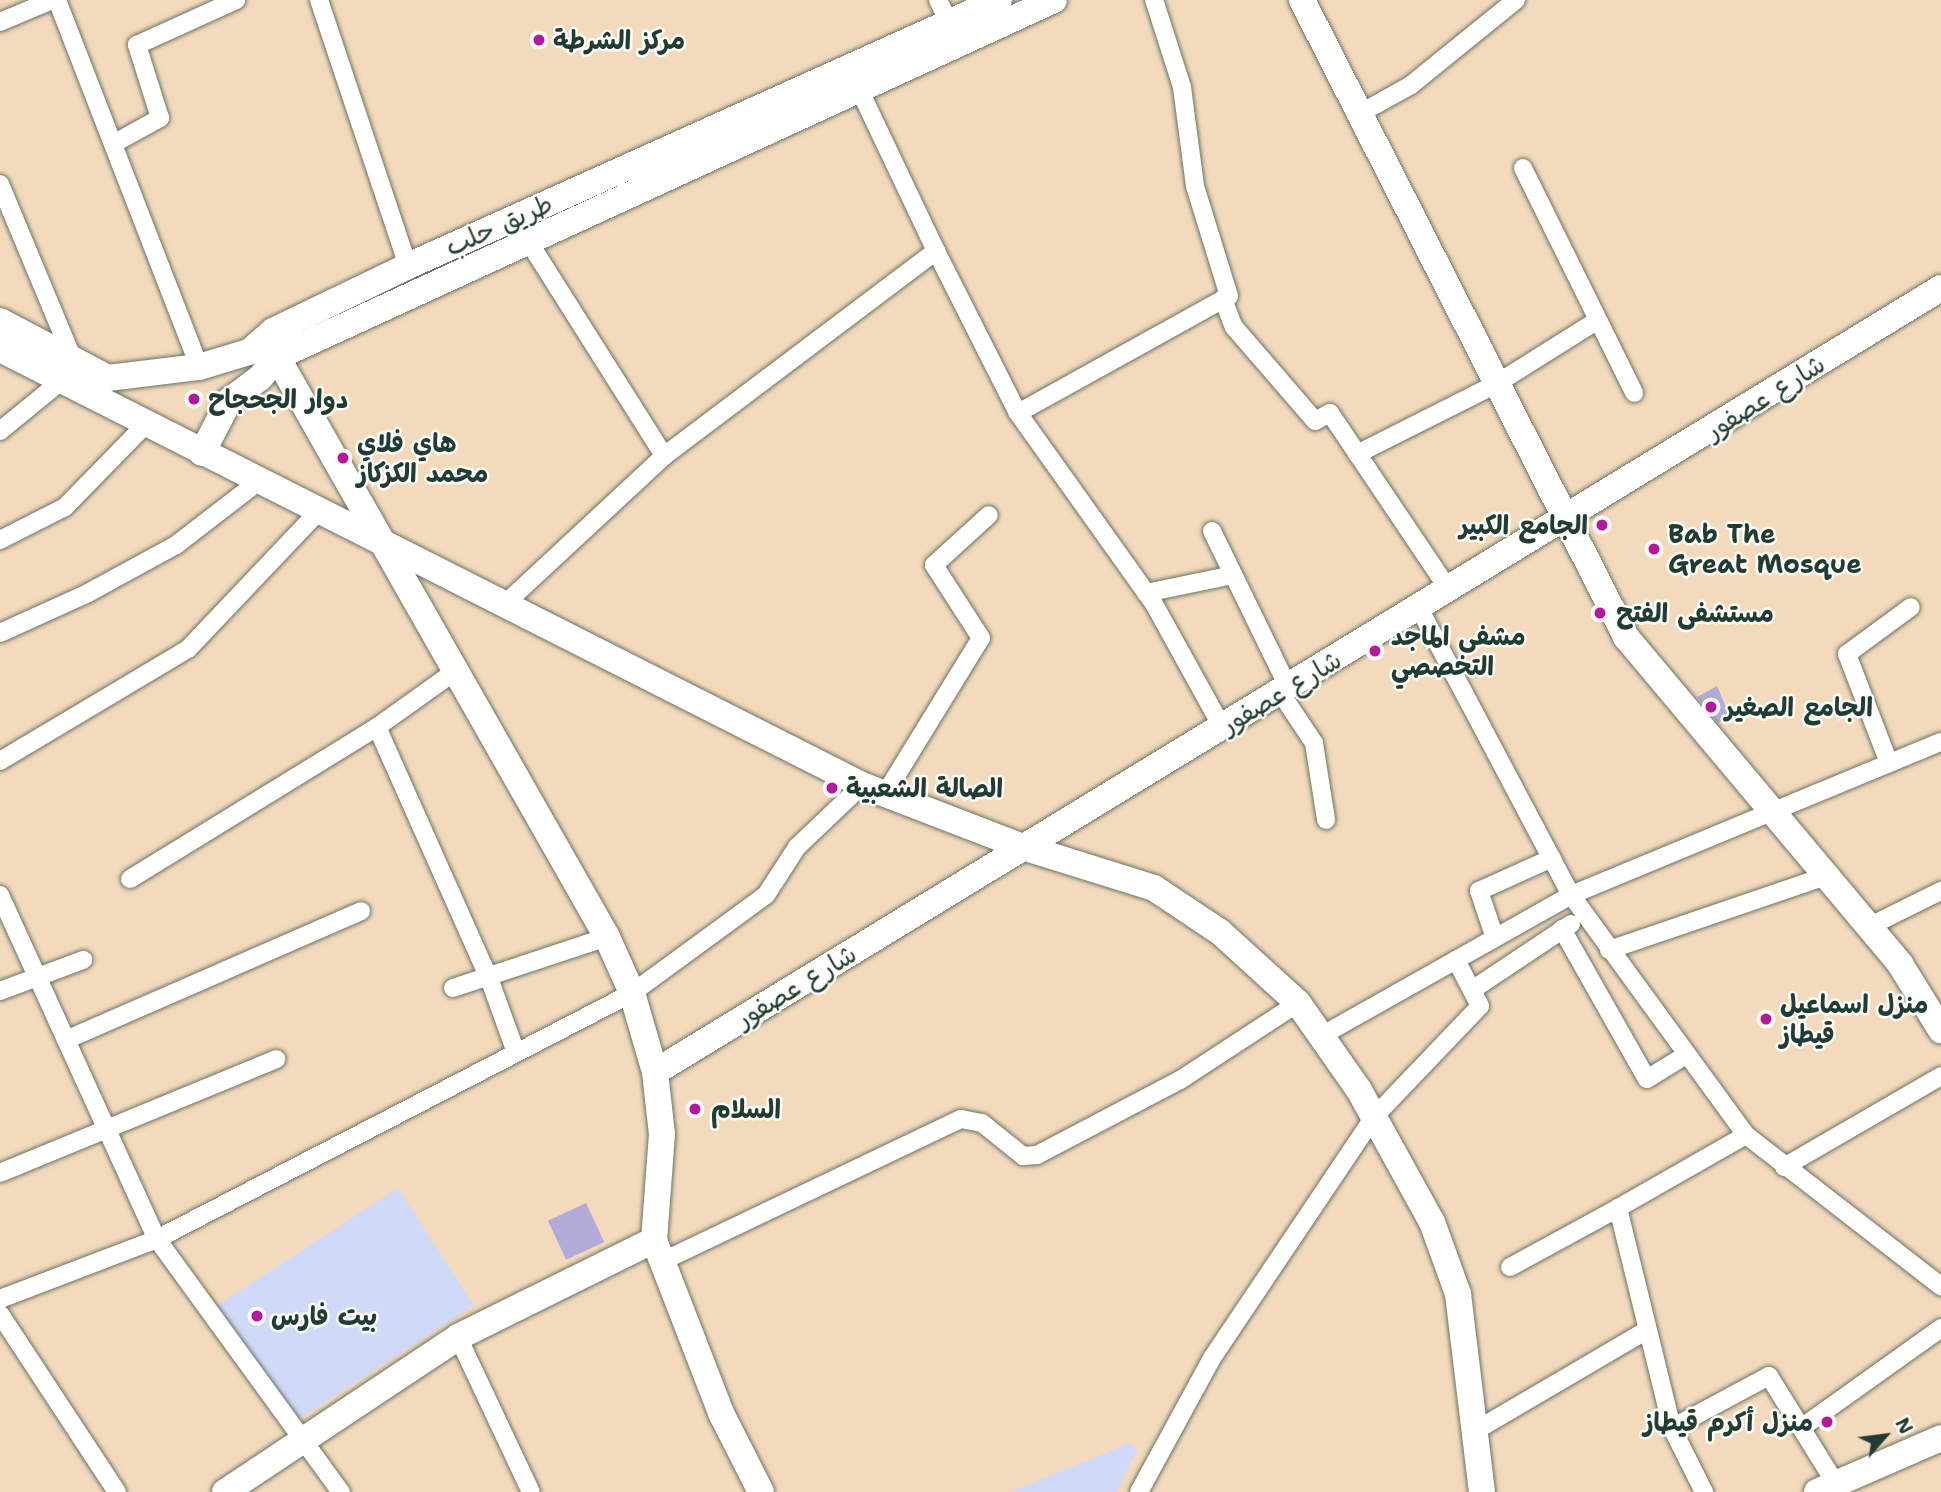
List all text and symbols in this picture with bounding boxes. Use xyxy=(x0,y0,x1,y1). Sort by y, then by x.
place label: مركز الشرطة xyxy=(553,24,685,56)
marker: مركز الشرطة xyxy=(531,32,547,48)
street label: طريق حلب xyxy=(441,188,557,262)
street label: شارع عصفور xyxy=(1699,348,1831,446)
place label: دوار الجحجاح xyxy=(208,383,348,415)
marker: دوار الجحجاح xyxy=(186,391,202,407)
place label: هاي فلاي محمد الكزكاز xyxy=(357,427,488,488)
marker: هاي فلاي محمد الكزكاز xyxy=(335,450,351,466)
place label: الجامع الكبير xyxy=(1459,509,1588,541)
marker: الجامع الكبير xyxy=(1594,517,1610,533)
place label: Bab The Great Mosque xyxy=(1668,518,1862,580)
marker: Bab The Great Mosque xyxy=(1646,541,1662,557)
place label: مستشفى الفتح xyxy=(1616,597,1774,629)
marker: مستشفى الفتح xyxy=(1590,603,1610,623)
place label: مشفى الماجد التخصصي xyxy=(1391,620,1526,682)
marker: مشفى الماجد التخصصي xyxy=(1365,641,1385,661)
street label: شارع عصفور xyxy=(1215,644,1347,740)
place label: الجامع الصغير xyxy=(1725,691,1873,723)
marker: الجامع الصغير xyxy=(1703,699,1719,715)
place label: الصالة الشعبية xyxy=(846,772,1003,804)
marker: الصالة الشعبية xyxy=(824,780,840,796)
street label: شارع عصفور xyxy=(730,938,862,1034)
place label: منزل اسماعيل قيطاز xyxy=(1780,988,1928,1050)
marker: منزل اسماعيل قيطاز xyxy=(1758,1011,1774,1027)
place label: السلام xyxy=(711,1093,781,1125)
marker: السلام xyxy=(685,1099,705,1119)
place label: بيت فارس xyxy=(271,1300,377,1332)
marker: بيت فارس xyxy=(249,1308,265,1324)
north arrow xyxy=(1850,1401,1920,1471)
place label: منزل أكرم قيطاز xyxy=(1643,1406,1813,1438)
text: N xyxy=(1889,1413,1919,1438)
marker: منزل أكرم قيطاز xyxy=(1819,1414,1835,1430)

